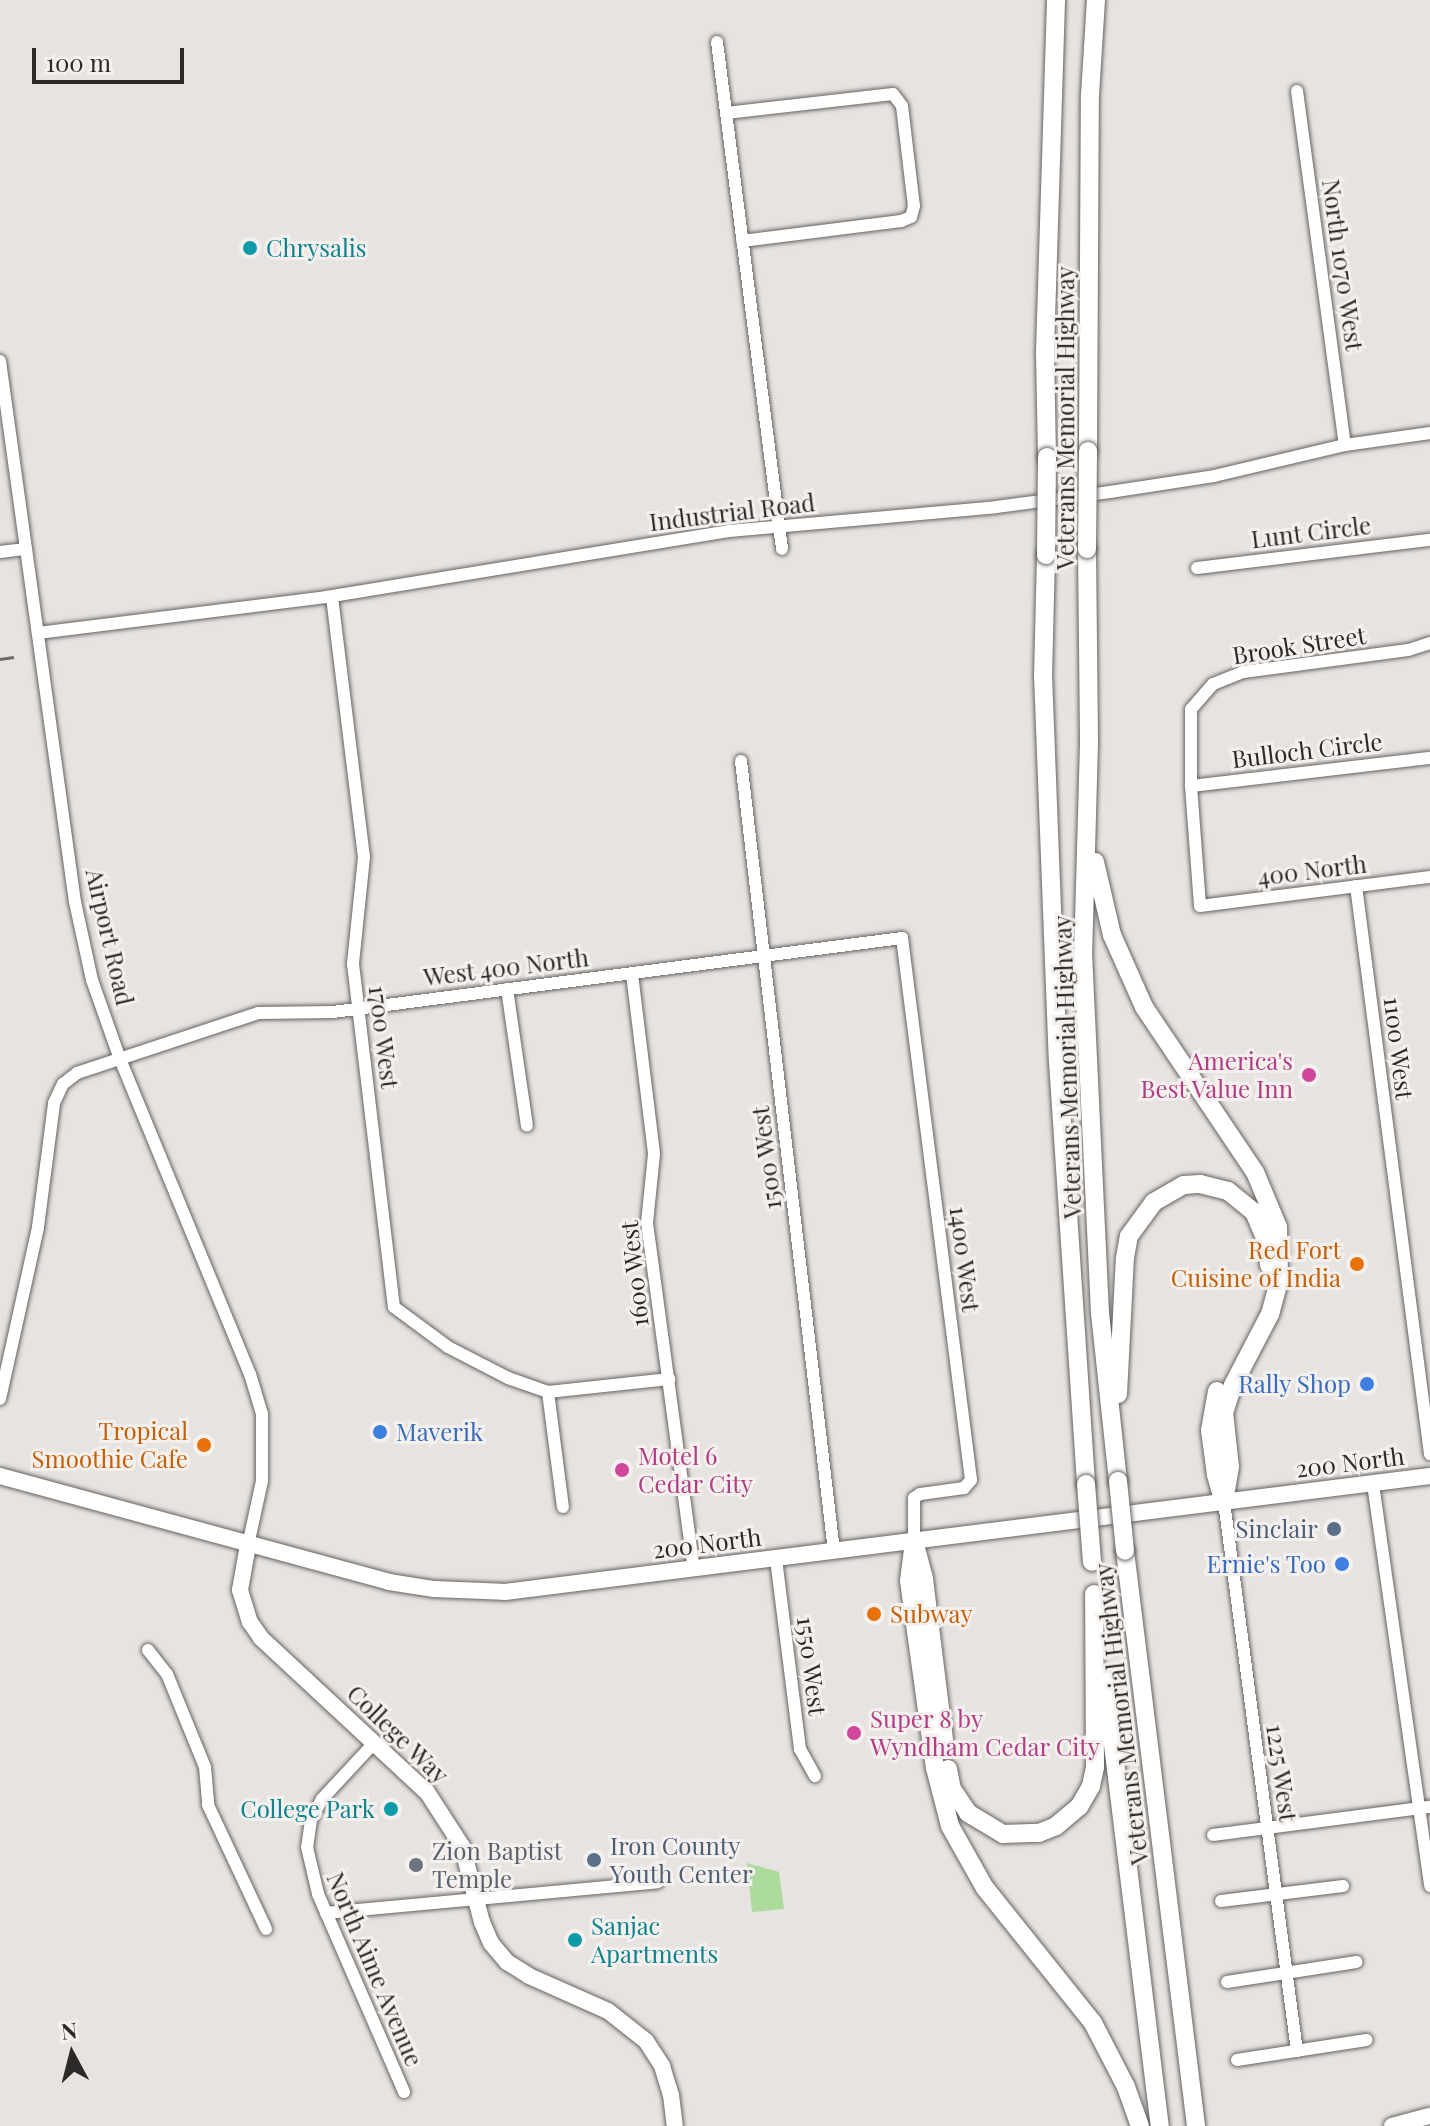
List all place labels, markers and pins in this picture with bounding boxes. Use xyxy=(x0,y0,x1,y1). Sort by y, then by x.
place label: Chrysalis xyxy=(266,234,367,262)
marker: Chrysalis xyxy=(241,239,259,257)
place label: America's Best Value Inn xyxy=(1139,1047,1293,1103)
marker: America's Best Value Inn xyxy=(1300,1066,1318,1084)
place label: Red Fort Cuisine of India xyxy=(1171,1236,1341,1292)
marker: Red Fort Cuisine of India xyxy=(1348,1255,1366,1273)
place label: Rally Shop xyxy=(1238,1370,1351,1398)
marker: Rally Shop xyxy=(1358,1375,1376,1393)
place label: Tropical Smoothie Cafe xyxy=(31,1417,188,1473)
place label: Maverik xyxy=(396,1418,483,1446)
marker: Maverik xyxy=(371,1423,389,1441)
marker: Tropical Smoothie Cafe xyxy=(195,1436,213,1454)
place label: Motel 6 Cedar City xyxy=(638,1442,753,1498)
marker: Motel 6 Cedar City xyxy=(613,1461,631,1479)
place label: Sinclair xyxy=(1235,1515,1318,1543)
marker: Sinclair xyxy=(1325,1520,1343,1538)
place label: Ernie's Too xyxy=(1206,1550,1326,1578)
marker: Ernie's Too xyxy=(1333,1555,1351,1573)
place label: Subway xyxy=(890,1600,972,1628)
marker: Subway xyxy=(865,1605,883,1623)
place label: Super 8 by Wyndham Cedar City xyxy=(870,1705,1100,1761)
marker: Super 8 by Wyndham Cedar City xyxy=(845,1724,863,1742)
place label: College Park xyxy=(240,1795,375,1823)
marker: College Park xyxy=(382,1800,400,1818)
place label: Iron County Youth Center xyxy=(610,1832,753,1888)
place label: Zion Baptist Temple xyxy=(432,1837,562,1893)
marker: Iron County Youth Center xyxy=(585,1851,603,1869)
marker: Zion Baptist Temple xyxy=(407,1856,425,1874)
place label: Sanjac Apartments xyxy=(591,1912,718,1968)
marker: Sanjac Apartments xyxy=(566,1931,584,1949)

